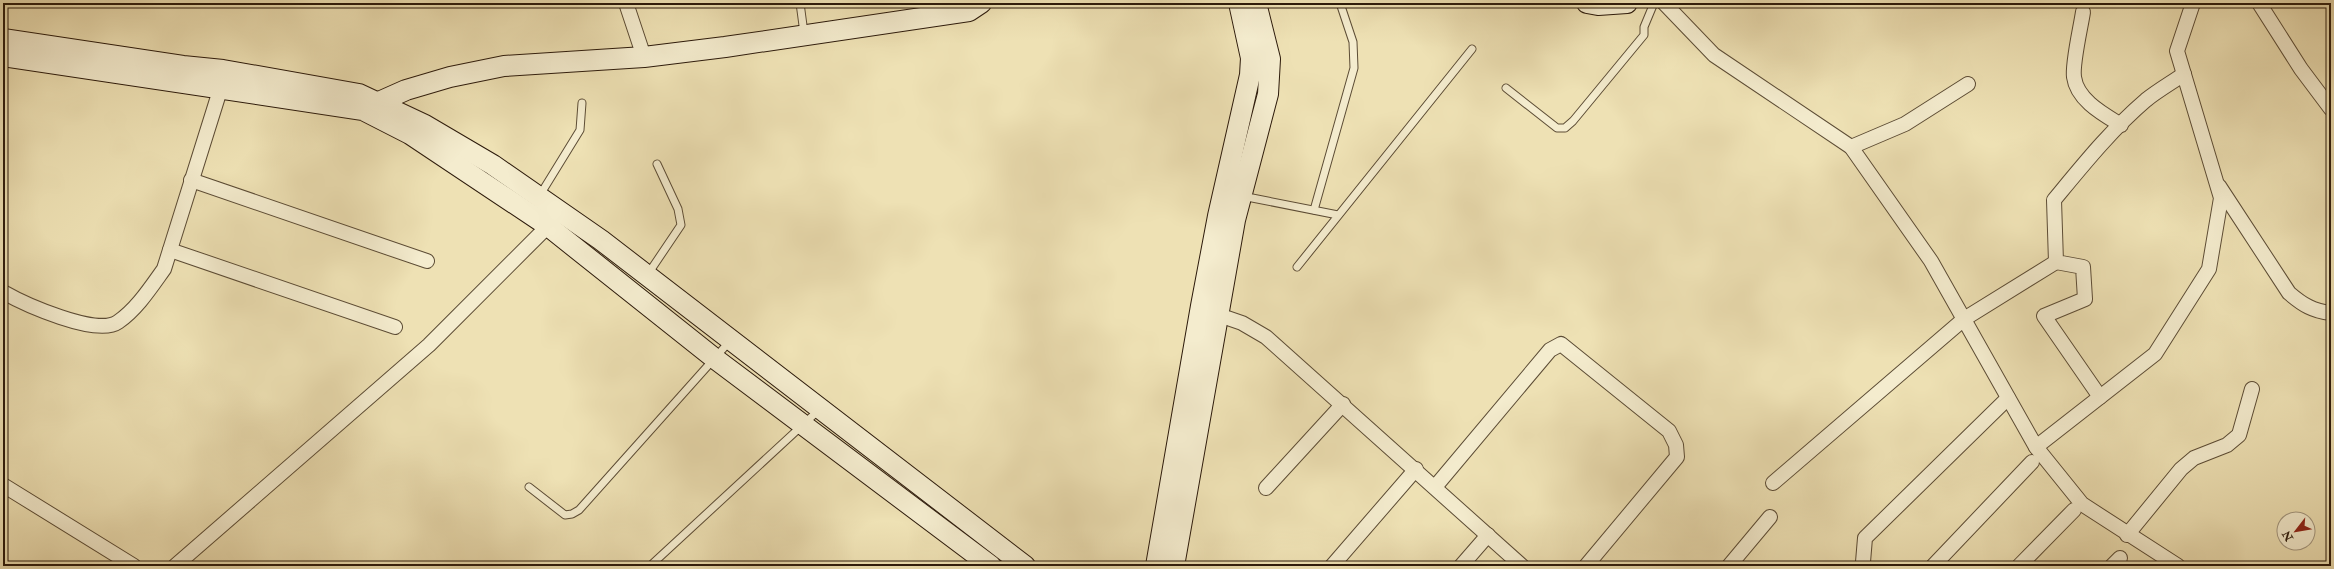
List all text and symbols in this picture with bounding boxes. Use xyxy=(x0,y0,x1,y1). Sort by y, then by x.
north arrow xyxy=(2276,511,2316,551)
text: N xyxy=(2279,527,2296,544)

